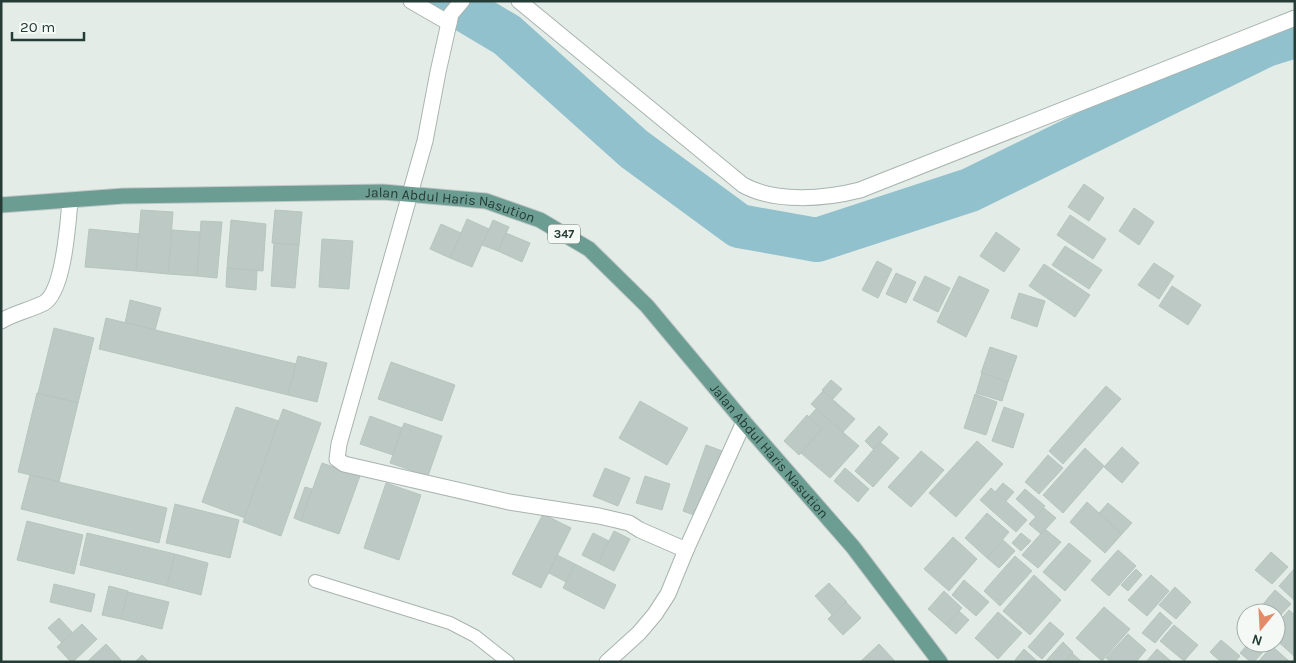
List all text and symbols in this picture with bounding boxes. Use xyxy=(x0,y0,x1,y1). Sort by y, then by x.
scale bar xyxy=(12,10,85,42)
text: 20 m xyxy=(20,18,55,36)
street label: Jalan Abdul Haris Nasution xyxy=(365,183,538,226)
road number: 347 xyxy=(548,224,580,243)
street label: Jalan Abdul Haris Nasution xyxy=(707,380,833,522)
north arrow xyxy=(1236,603,1286,653)
text: N xyxy=(1250,630,1265,650)

